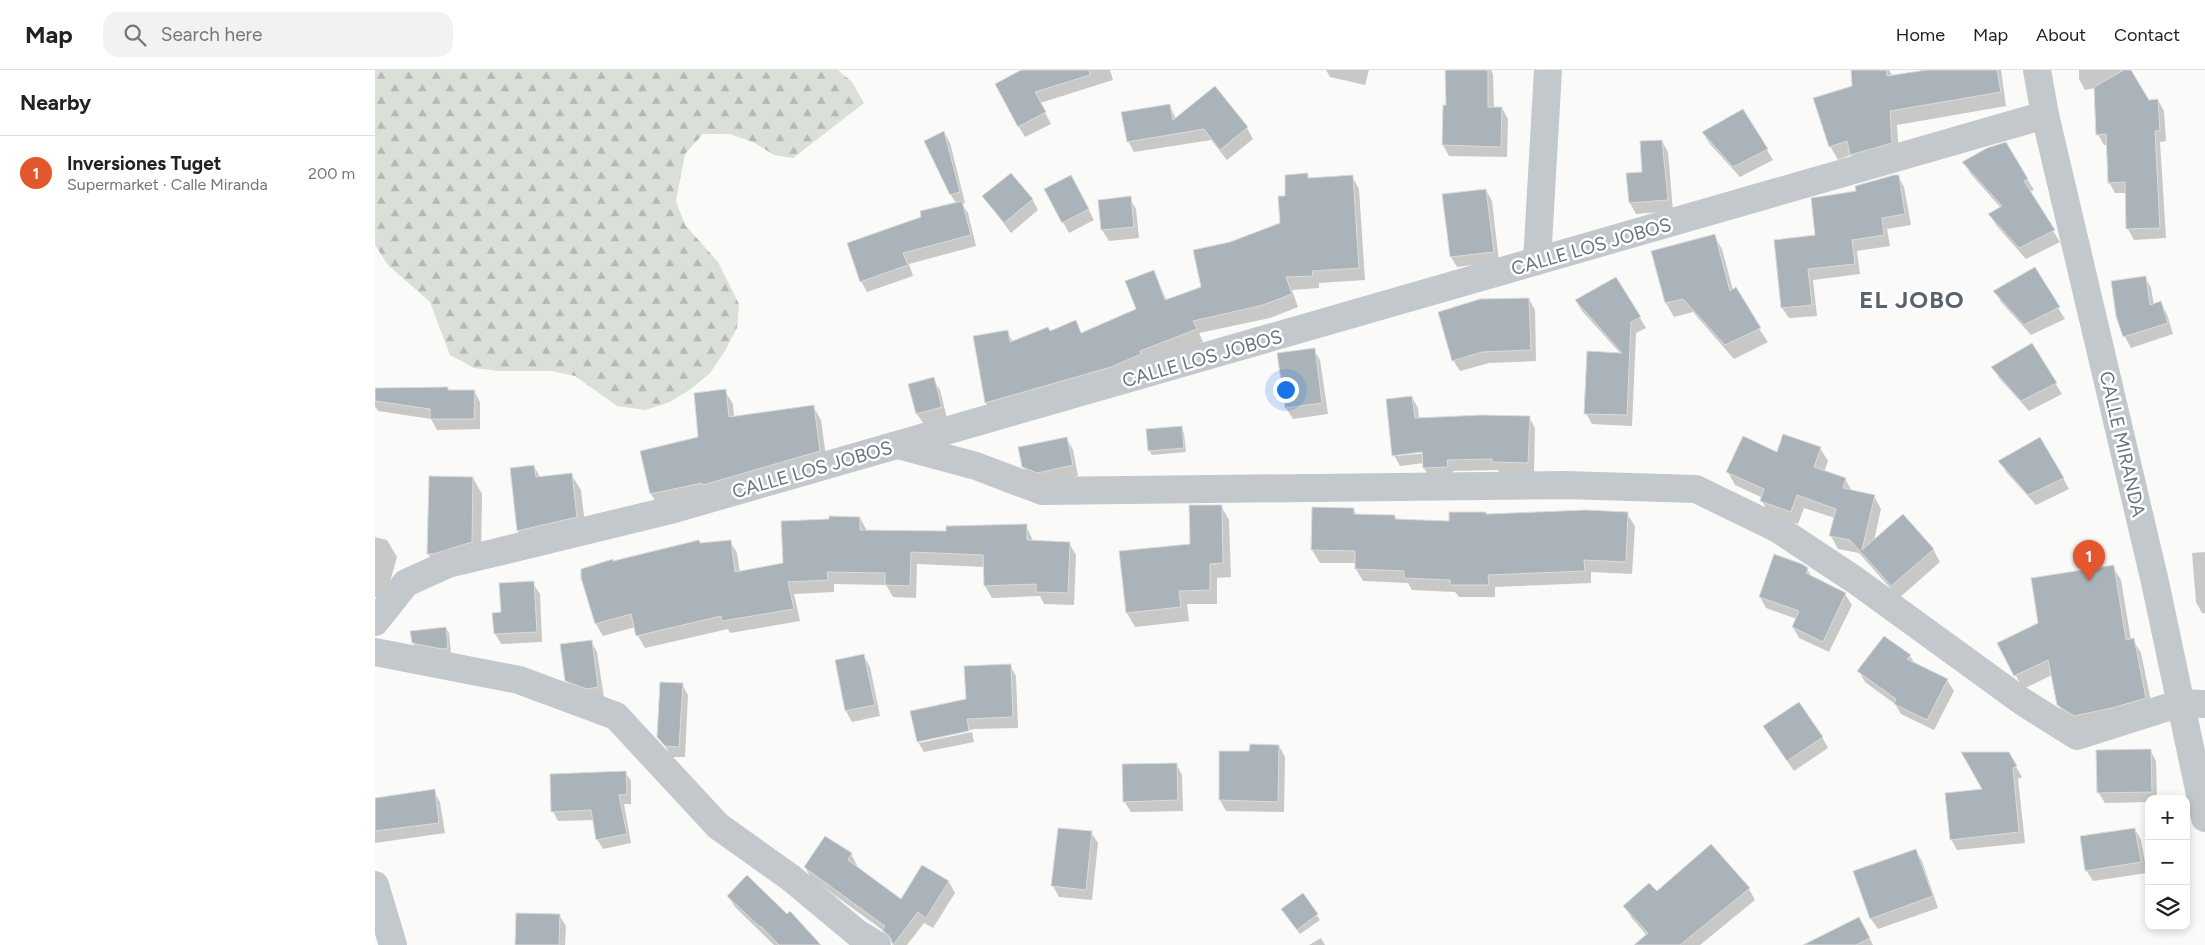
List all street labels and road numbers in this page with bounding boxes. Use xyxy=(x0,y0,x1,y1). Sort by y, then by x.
street label: CALLE LOS JOBOS xyxy=(1508,213,1674,280)
street label: CALLE LOS JOBOS xyxy=(1119,325,1285,392)
street label: CALLE MIRANDA xyxy=(2095,369,2150,519)
street label: CALLE LOS JOBOS xyxy=(729,436,895,503)

